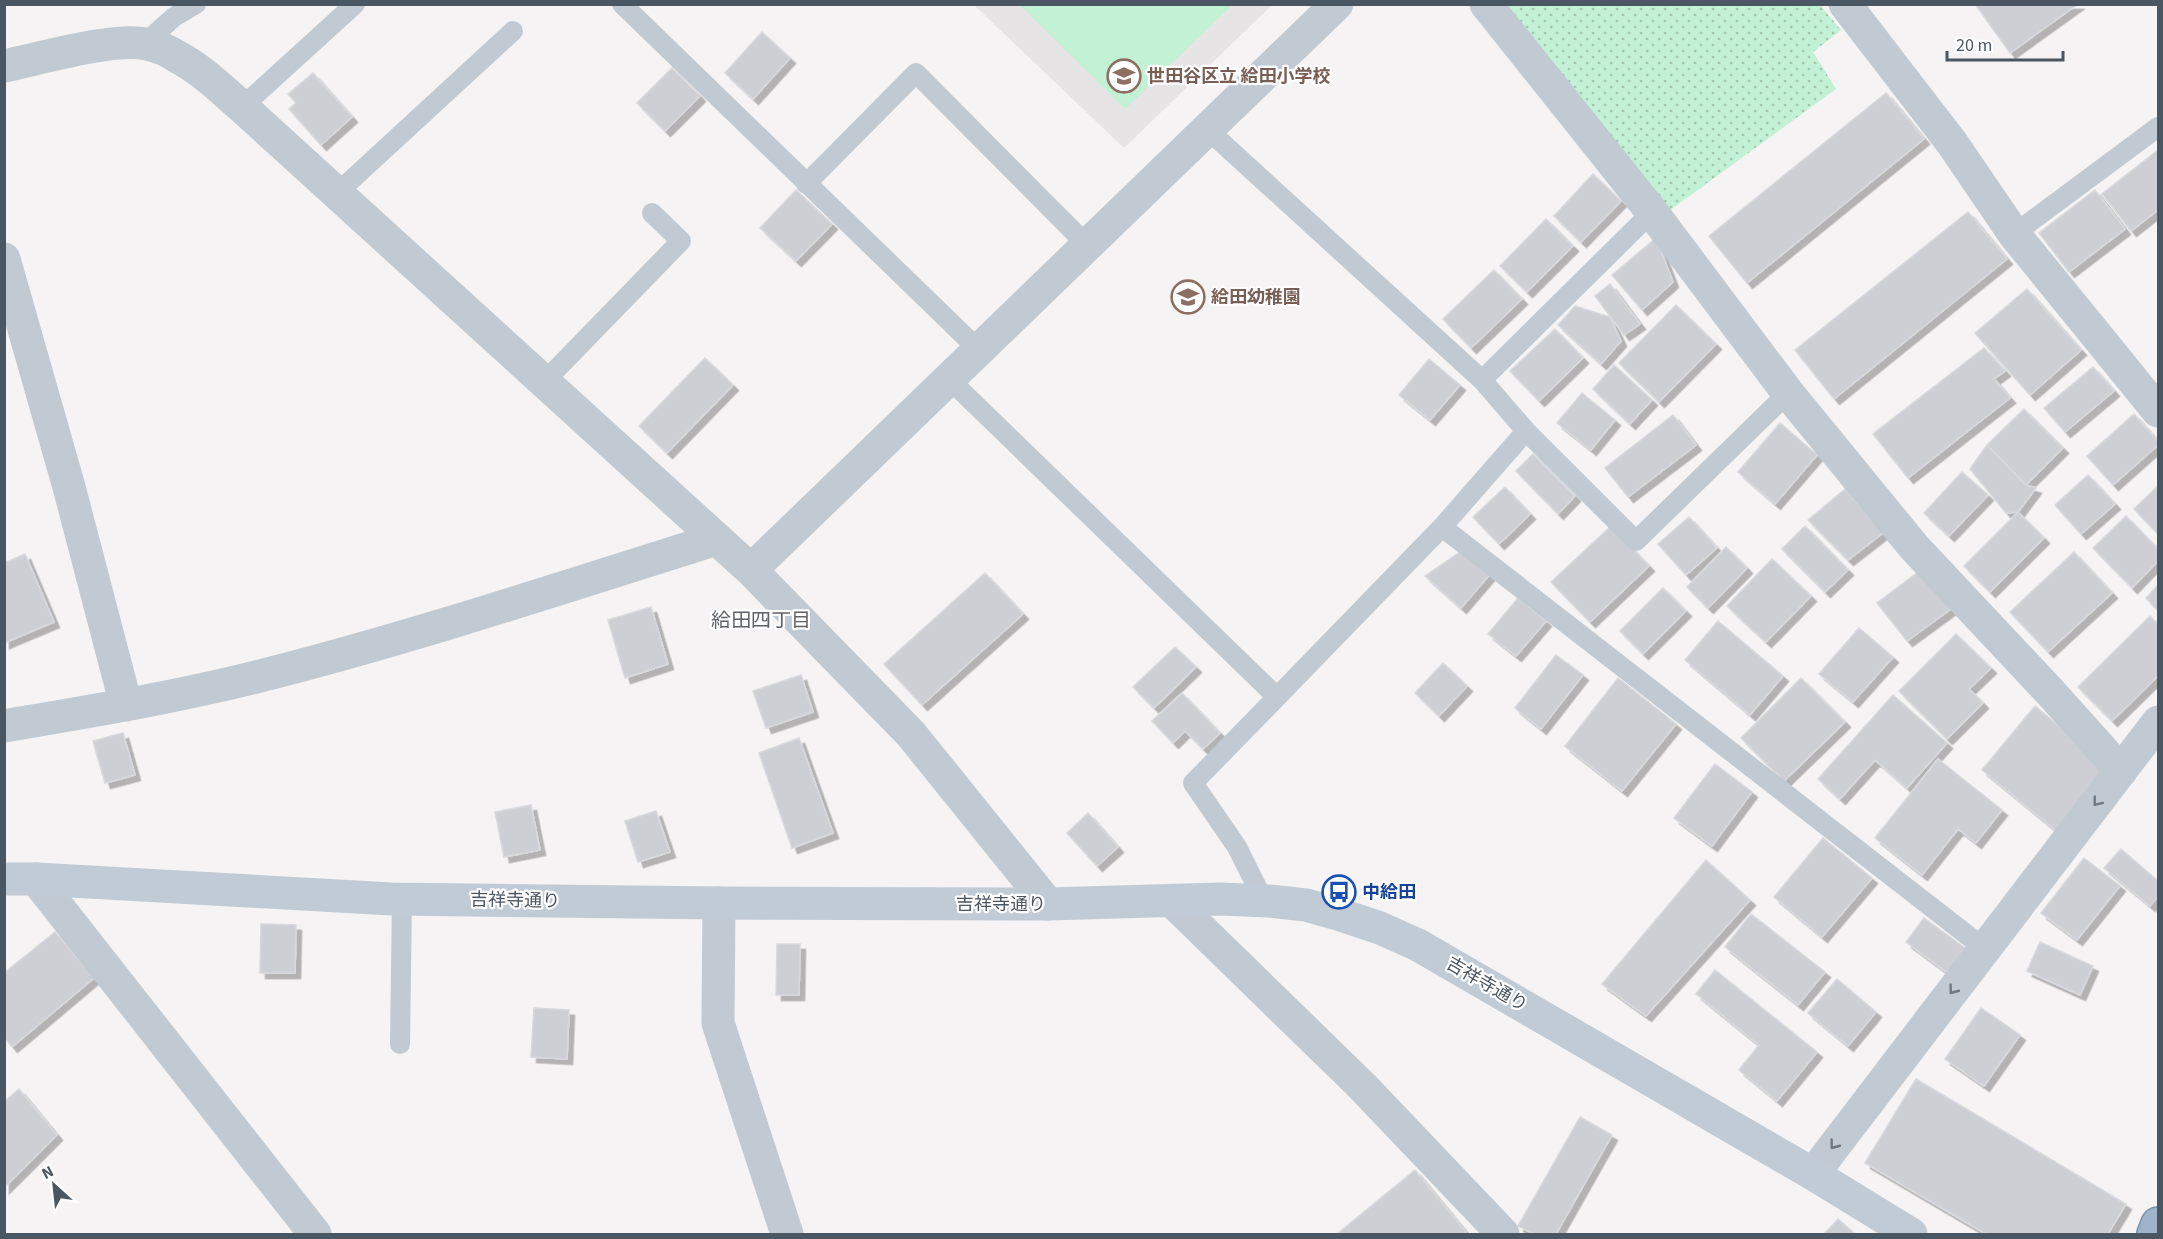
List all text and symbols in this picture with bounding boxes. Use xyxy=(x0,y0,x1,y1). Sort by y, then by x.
scale bar xyxy=(1947,24,2062,62)
text: 20 m xyxy=(1956,33,1992,58)
school or university icon: 世田谷区立 給田小学校 xyxy=(1106,58,1142,94)
place label: 世田谷区立 給田小学校 xyxy=(1147,64,1331,89)
school or university icon: 給田幼稚園 xyxy=(1170,279,1206,315)
place label: 給田幼稚園 xyxy=(1211,285,1301,310)
district label: 給田四丁目 xyxy=(711,607,811,635)
one-way arrow xyxy=(2094,795,2105,806)
bus stop icon: 中給田 xyxy=(1321,874,1357,910)
place label: 中給田 xyxy=(1362,880,1416,905)
street label: 吉祥寺通り xyxy=(470,887,560,914)
street label: 吉祥寺通り xyxy=(956,892,1046,917)
street label: 吉祥寺通り xyxy=(1442,951,1532,1018)
one-way arrow xyxy=(1949,983,1960,994)
one-way arrow xyxy=(1831,1138,1842,1149)
north arrow xyxy=(24,1155,84,1215)
text: N xyxy=(38,1160,57,1185)

